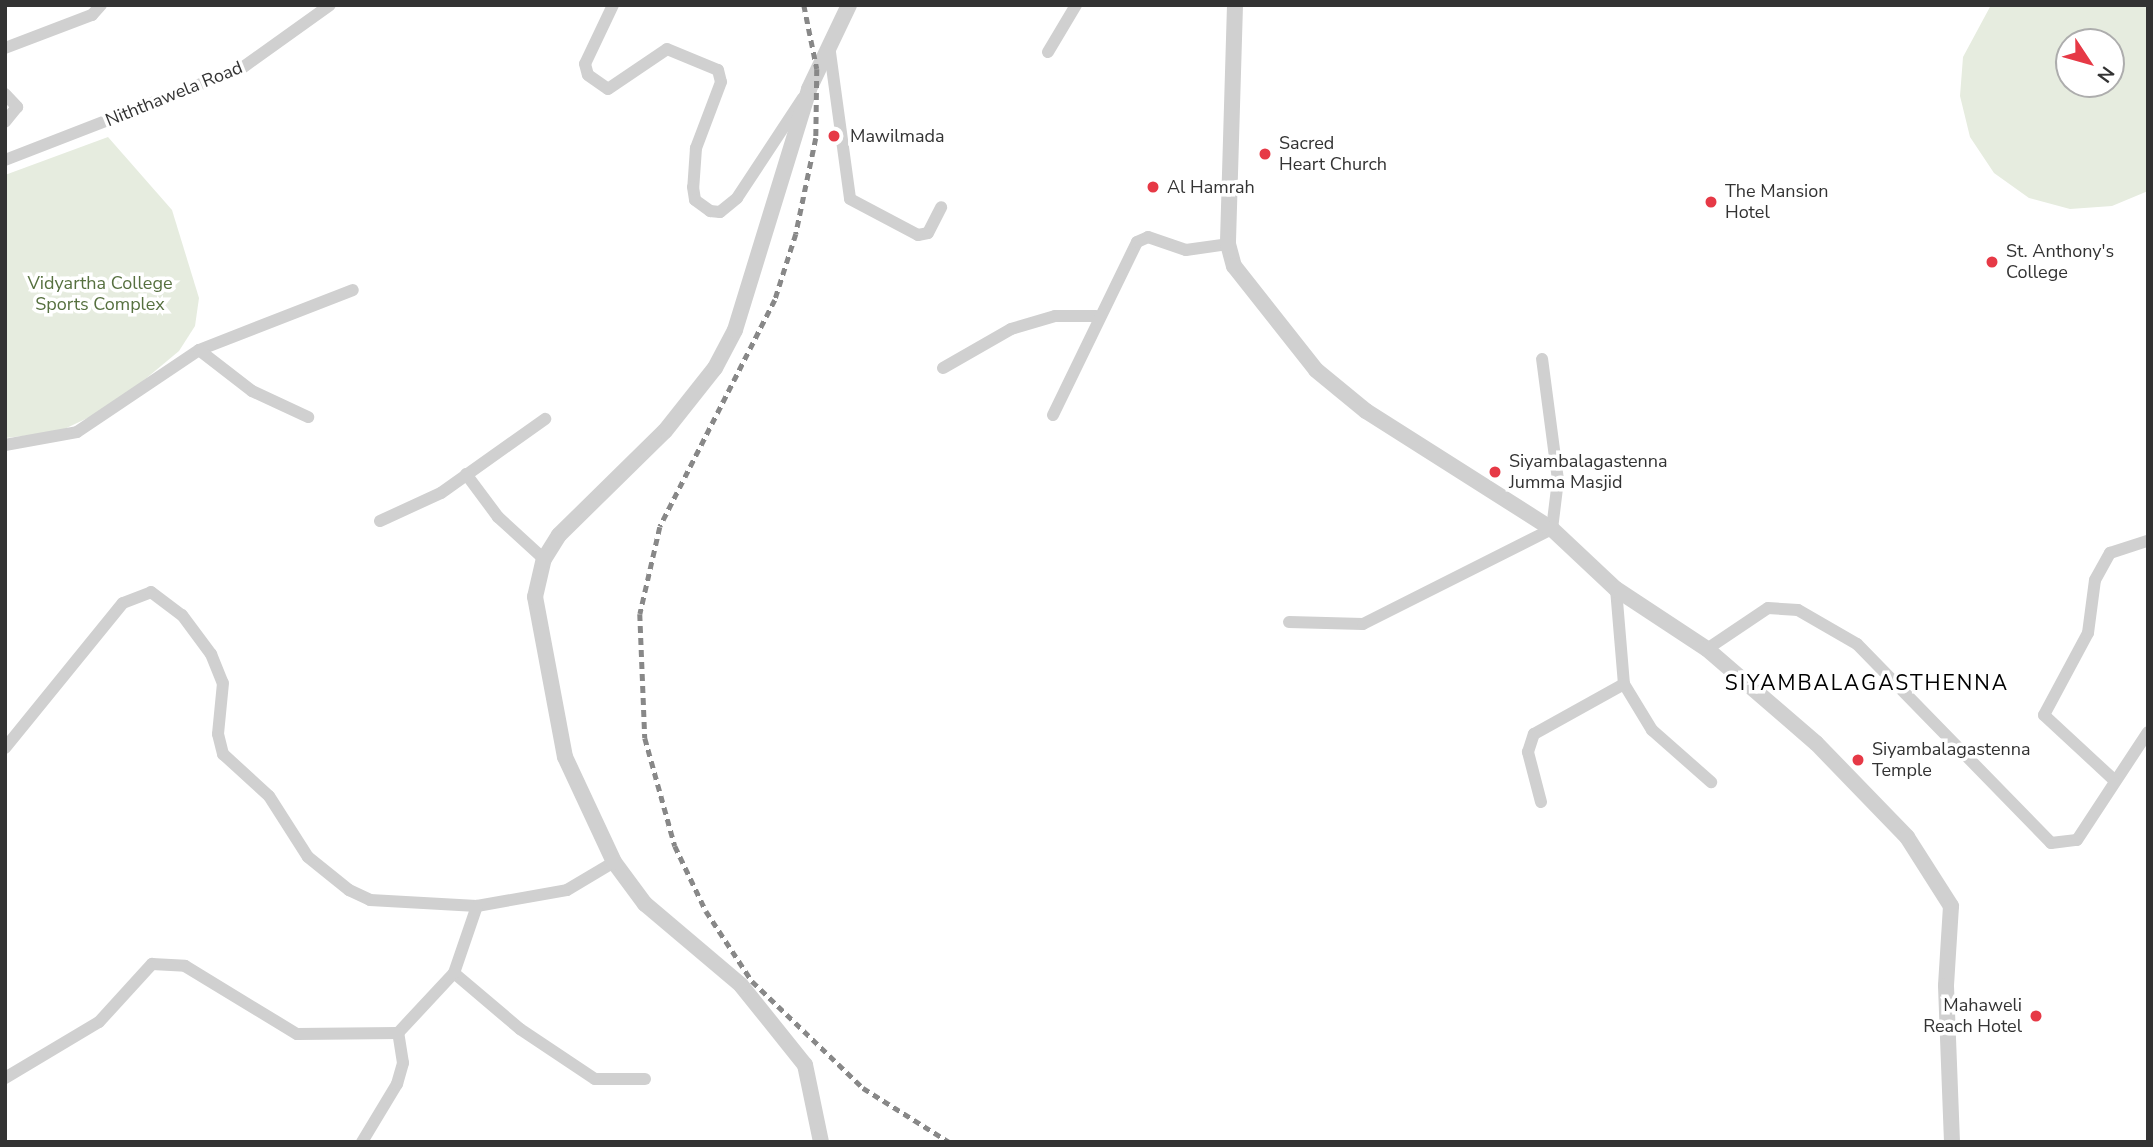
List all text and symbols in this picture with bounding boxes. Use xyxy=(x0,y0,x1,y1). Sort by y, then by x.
north arrow xyxy=(2055,28,2125,98)
street label: Niththawela Road xyxy=(102,57,246,131)
text: N xyxy=(2091,61,2120,88)
place label: Mawilmada xyxy=(850,125,944,147)
marker: Mawilmada xyxy=(824,126,844,146)
place label: Sacred Heart Church xyxy=(1279,133,1387,176)
marker: Sacred Heart Church xyxy=(1257,146,1273,162)
place label: Al Hamrah xyxy=(1167,176,1255,198)
marker: Al Hamrah xyxy=(1145,179,1161,195)
place label: The Mansion Hotel xyxy=(1725,181,1828,224)
marker: The Mansion Hotel xyxy=(1703,194,1719,210)
place label: St. Anthony's College xyxy=(2006,241,2114,284)
marker: St. Anthony's College xyxy=(1984,254,2000,270)
park label: Vidyartha College Sports Complex xyxy=(27,273,173,316)
place label: Siyambalagastenna Jumma Masjid xyxy=(1509,451,1668,494)
marker: Siyambalagastenna Jumma Masjid xyxy=(1487,464,1503,480)
district label: SIYAMBALAGASTHENNA xyxy=(1727,670,2007,696)
place label: Siyambalagastenna Temple xyxy=(1872,739,2031,782)
marker: Siyambalagastenna Temple xyxy=(1850,752,1866,768)
place label: Mahaweli Reach Hotel xyxy=(1923,995,2022,1038)
marker: Mahaweli Reach Hotel xyxy=(2028,1008,2044,1024)

